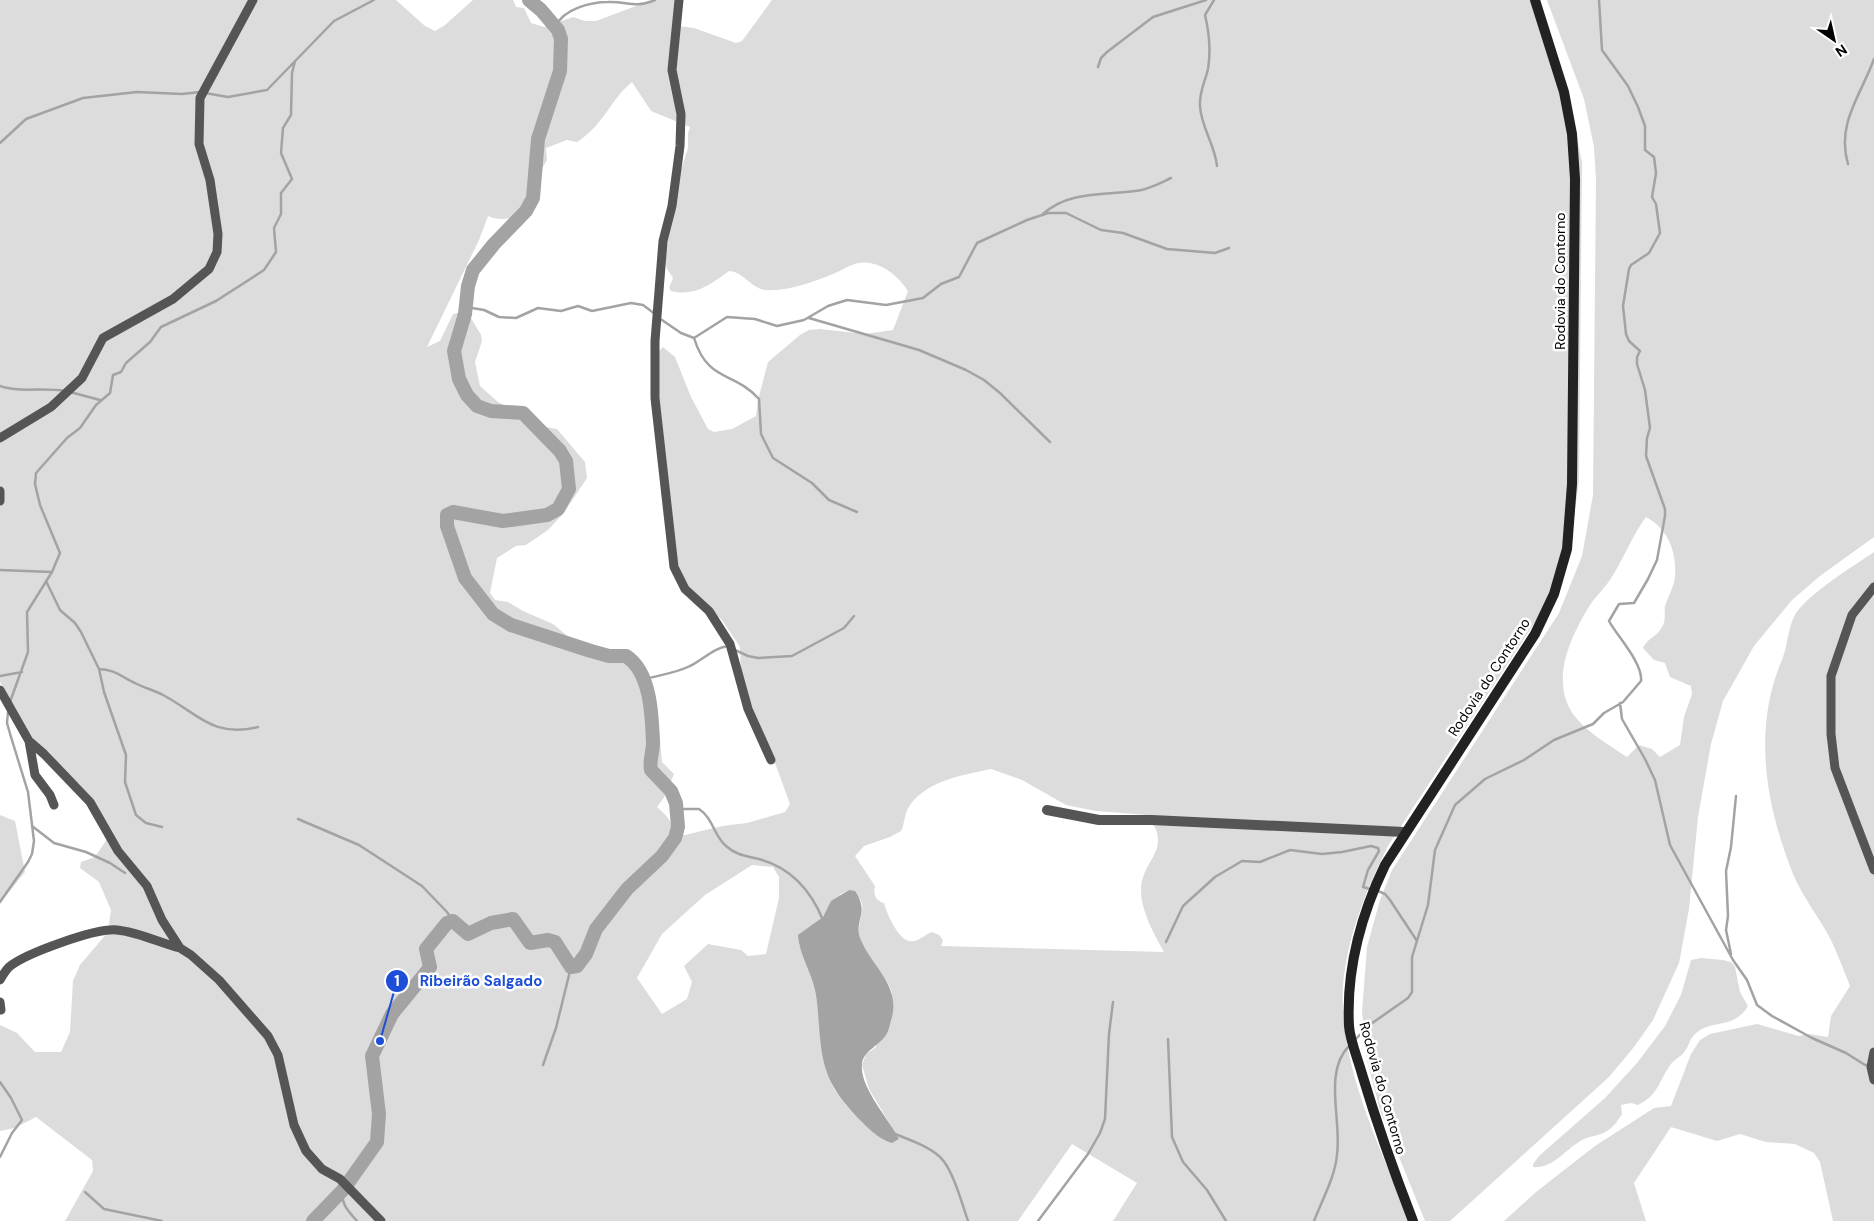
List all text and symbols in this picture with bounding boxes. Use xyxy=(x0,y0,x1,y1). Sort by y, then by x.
north arrow xyxy=(1809,15,1859,65)
text: N xyxy=(1832,40,1851,61)
street label: Rodovia do Contorno xyxy=(1551,212,1569,350)
street label: Rodovia do Contorno xyxy=(1444,615,1534,739)
callout: Ribeirão Salgado xyxy=(384,966,552,996)
text: 1 xyxy=(394,971,400,991)
text: Ribeirão Salgado xyxy=(420,971,542,991)
street label: Rodovia do Contorno xyxy=(1355,1020,1411,1156)

